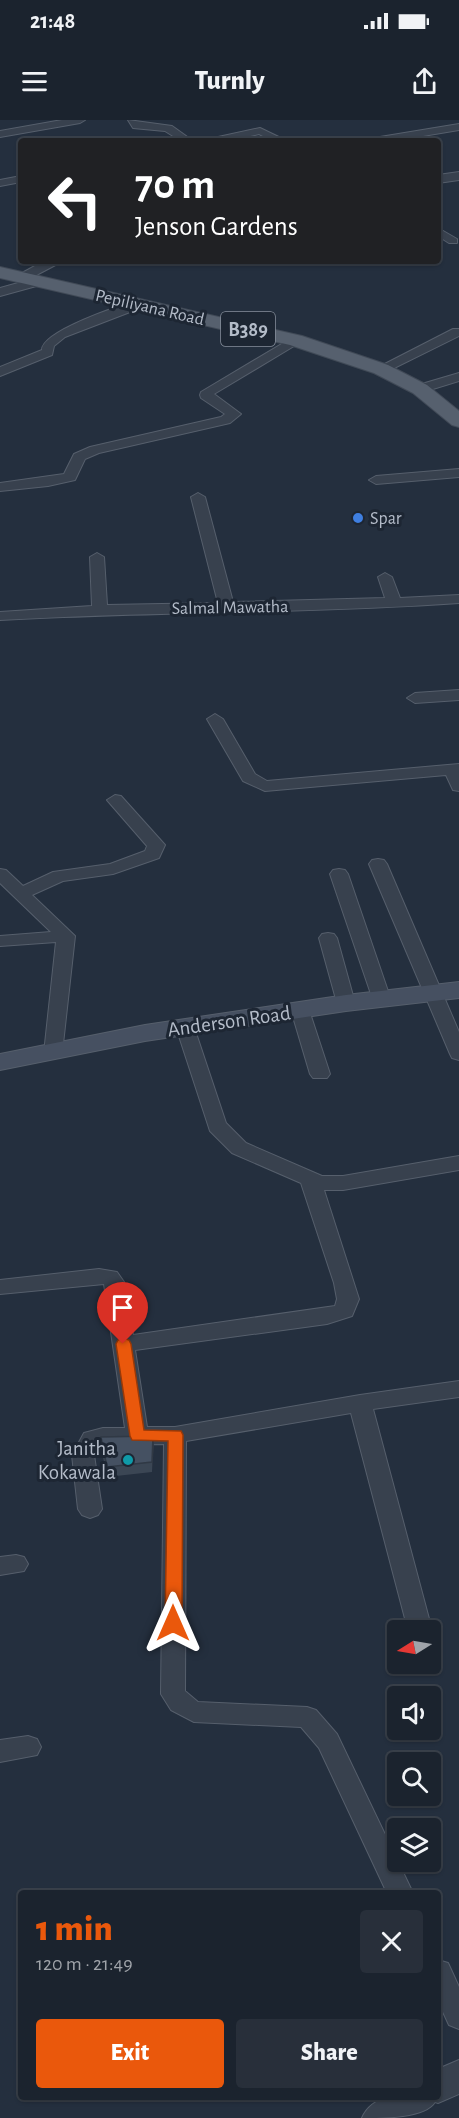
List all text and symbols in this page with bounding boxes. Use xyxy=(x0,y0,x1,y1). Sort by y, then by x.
text: 21:48 xyxy=(30,10,75,32)
icon: menu xyxy=(18,65,51,98)
icon: share xyxy=(408,65,441,98)
text: Turnly xyxy=(194,67,265,94)
icon: left xyxy=(36,162,114,240)
text: 70 m xyxy=(135,164,215,206)
text: Jenson Gardens xyxy=(135,213,298,240)
street label: Pepiliyana Road xyxy=(94,287,206,329)
road number: B389 xyxy=(221,312,275,346)
place label: Spar xyxy=(370,510,402,528)
marker: Spar xyxy=(351,511,365,525)
street label: Salmal Mawatha xyxy=(172,598,289,618)
street label: Anderson Road xyxy=(166,1002,292,1041)
pin xyxy=(97,1282,148,1344)
icon: arrive xyxy=(106,1291,139,1324)
place label: Janitha Kokawala xyxy=(38,1438,116,1483)
marker: Janitha Kokawala xyxy=(121,1453,135,1467)
position arrow xyxy=(141,1591,205,1655)
north arrow xyxy=(387,1620,441,1674)
map controls xyxy=(387,1620,441,1872)
button: sound xyxy=(387,1686,441,1740)
button: search xyxy=(387,1752,441,1806)
button: layers xyxy=(387,1818,441,1872)
button: close xyxy=(360,1910,423,1973)
text: 1 min xyxy=(36,1911,113,1947)
text: 120 m · 21:49 xyxy=(36,1954,133,1974)
button: Exit xyxy=(36,2019,224,2088)
button: Share xyxy=(236,2019,423,2088)

